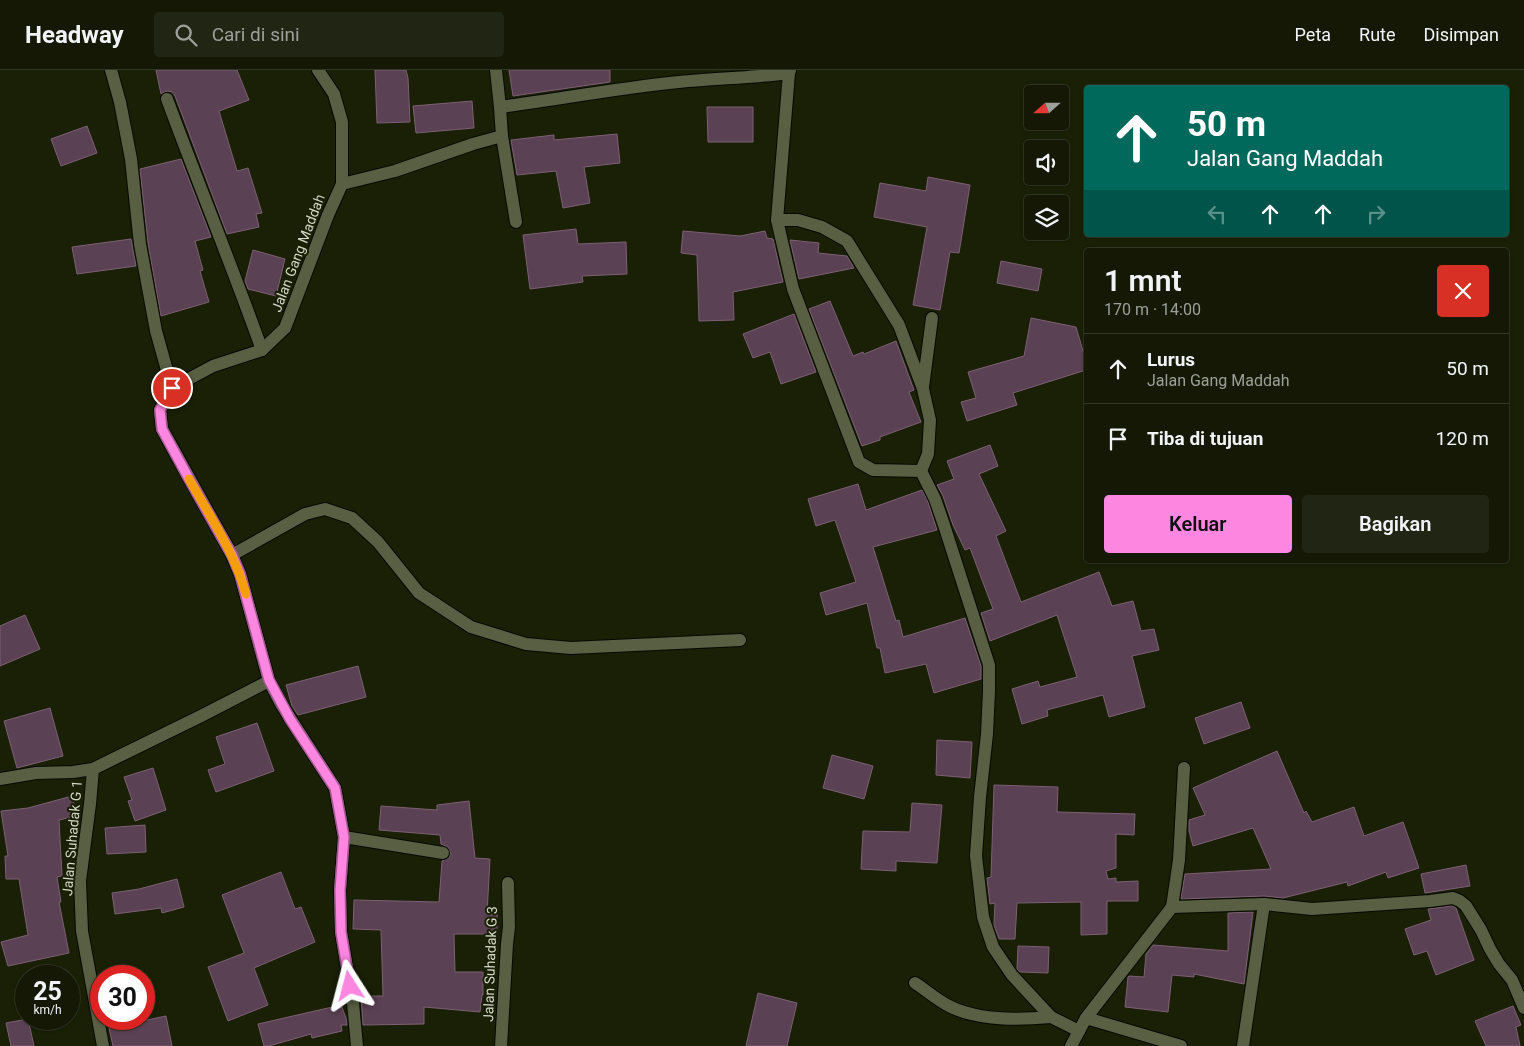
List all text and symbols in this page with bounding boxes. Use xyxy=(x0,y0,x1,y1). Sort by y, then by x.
search box xyxy=(154,12,504,57)
text: Headway xyxy=(25,21,124,49)
icon: search xyxy=(172,21,200,49)
text: Cari di sini xyxy=(212,23,300,46)
text: Peta xyxy=(1295,24,1331,45)
text: Rute xyxy=(1359,24,1396,45)
text: Disimpan xyxy=(1424,24,1499,45)
north arrow xyxy=(1024,85,1069,130)
map controls xyxy=(1024,85,1069,240)
text: 50 m xyxy=(1187,104,1266,145)
icon: ahead xyxy=(1104,105,1169,170)
button: sound xyxy=(1024,140,1069,185)
text: Jalan Gang Maddah xyxy=(1187,146,1383,171)
street label: Jalan Gang Maddah xyxy=(268,192,328,314)
button: layers xyxy=(1024,195,1069,240)
icon: left xyxy=(1203,200,1231,228)
icon: ahead xyxy=(1256,200,1284,228)
icon: ahead xyxy=(1309,200,1337,228)
icon: right xyxy=(1362,200,1390,228)
text: 1 mnt xyxy=(1104,263,1182,298)
button: close xyxy=(1437,265,1489,317)
text: 170 m · 14:00 xyxy=(1104,300,1201,319)
text: Lurus xyxy=(1147,348,1195,371)
icon: ahead xyxy=(1104,355,1132,383)
text: 50 m xyxy=(1446,357,1489,380)
pin xyxy=(151,367,193,409)
text: Jalan Gang Maddah xyxy=(1147,371,1290,390)
icon: arrive xyxy=(158,374,186,402)
icon: arrive xyxy=(1104,425,1132,453)
text: Tiba di tujuan xyxy=(1147,427,1263,450)
text: 120 m xyxy=(1436,427,1489,450)
button: Keluar xyxy=(1104,495,1292,553)
button: Bagikan xyxy=(1302,495,1489,553)
street label: Jalan Suhadak G 1 xyxy=(59,780,85,896)
street label: Jalan Suhadak G 3 xyxy=(480,906,500,1022)
position arrow xyxy=(323,959,375,1011)
speed limit sign: 30 xyxy=(90,965,155,1030)
text: 25 xyxy=(33,977,62,1006)
text: km/h xyxy=(33,1003,62,1017)

